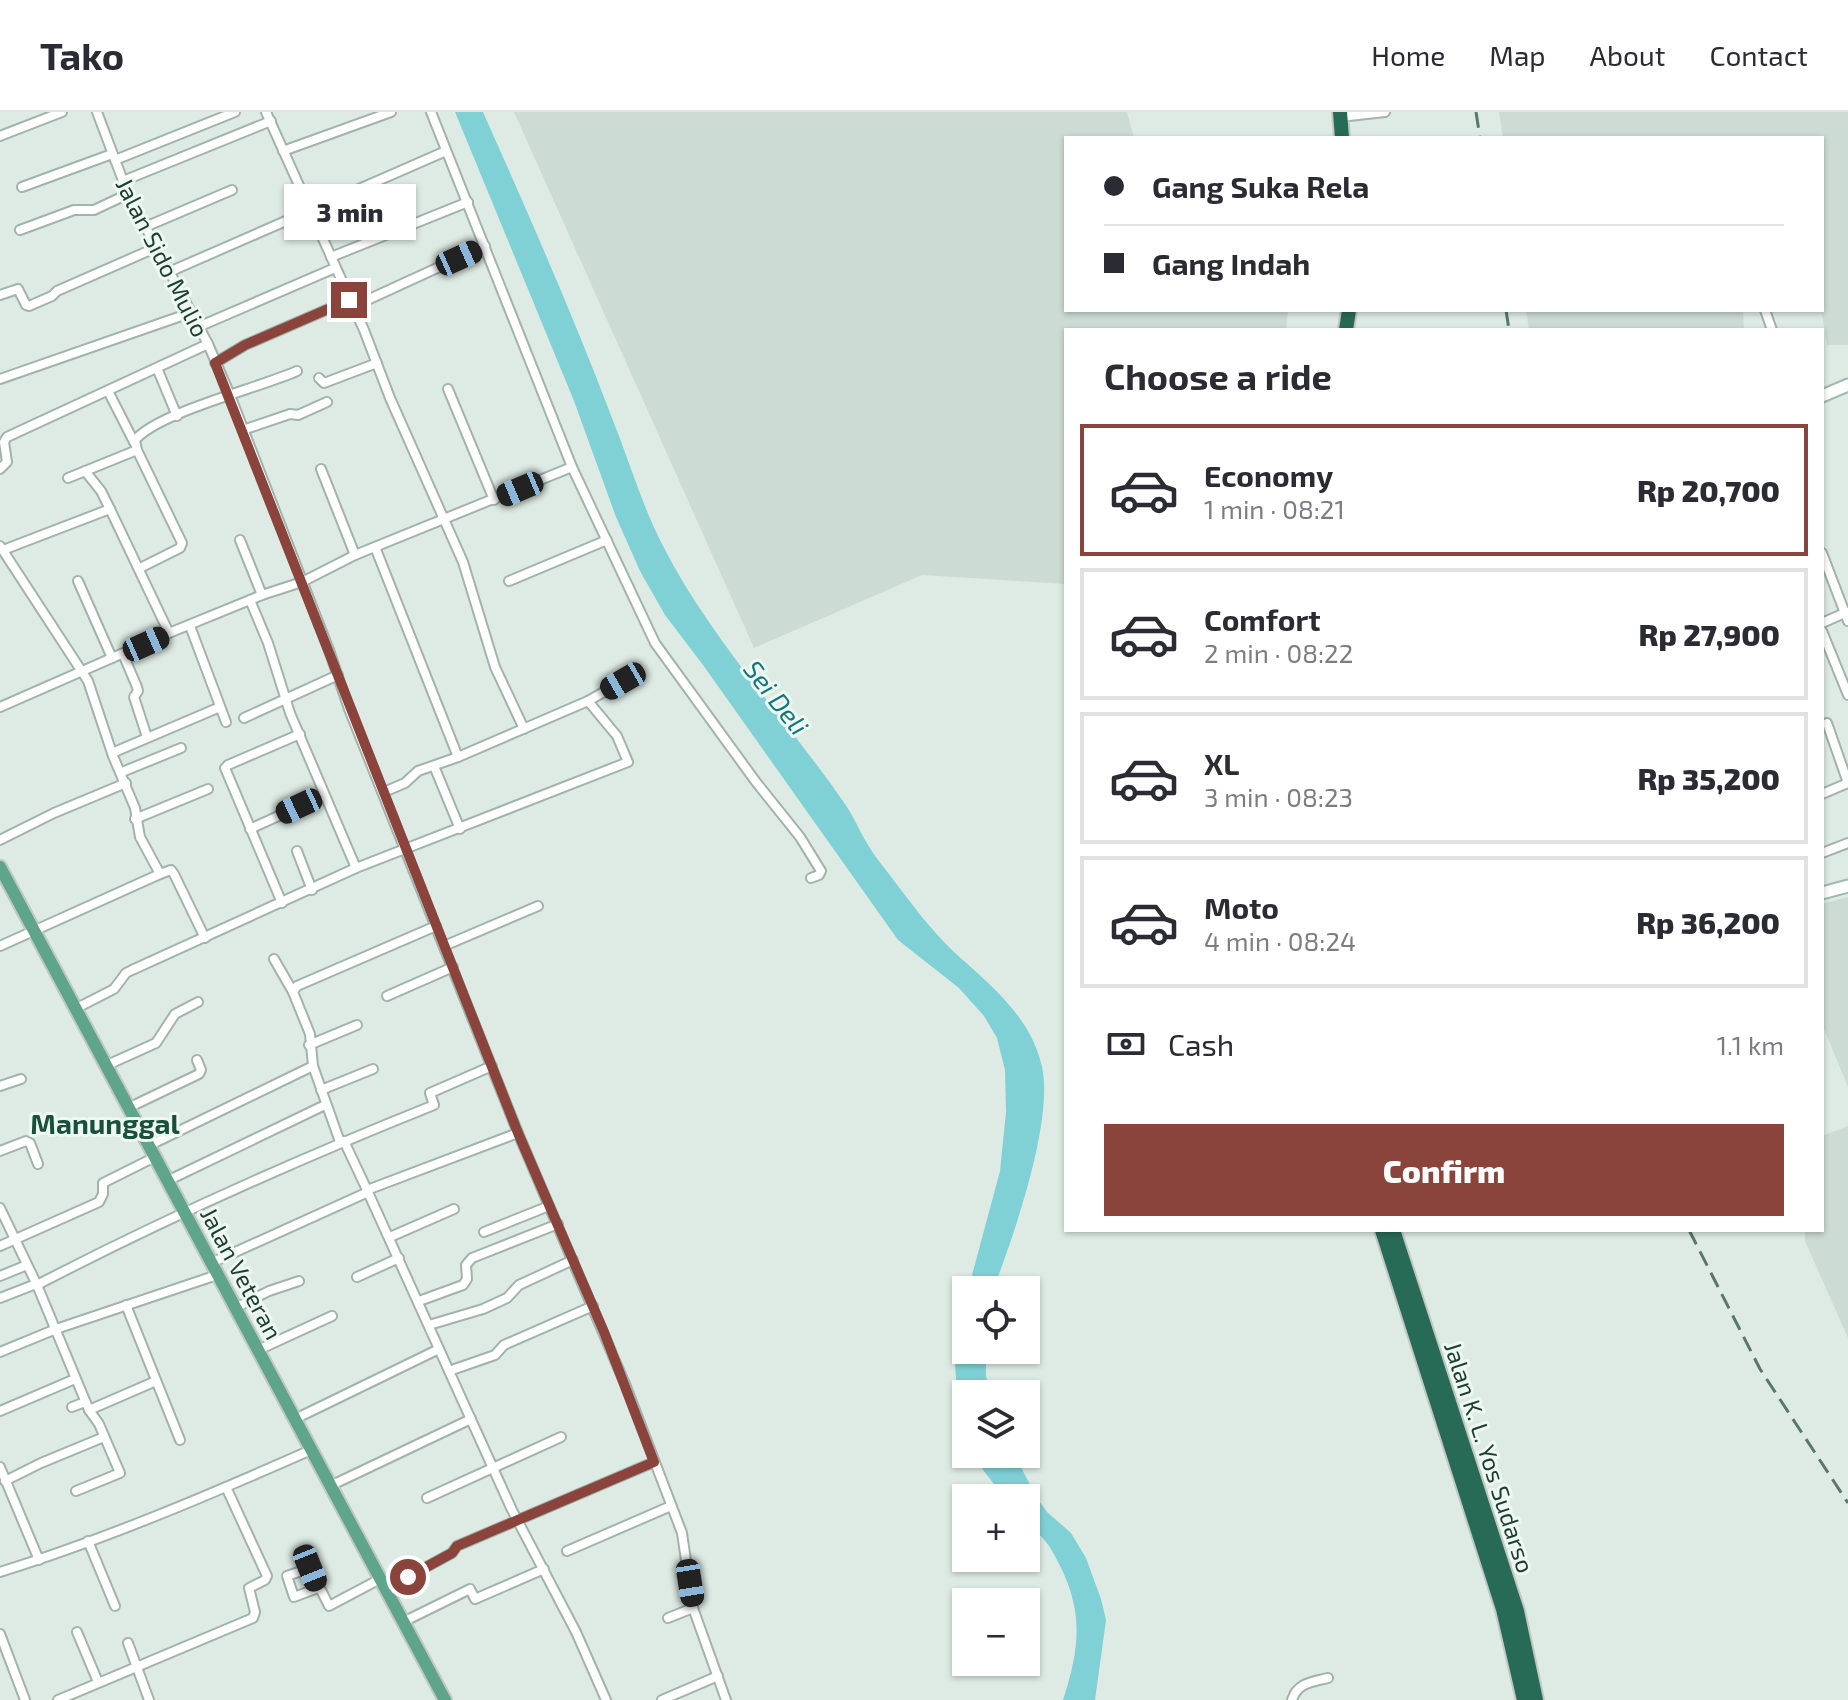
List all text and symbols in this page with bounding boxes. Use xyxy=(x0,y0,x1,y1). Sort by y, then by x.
text: Tako xyxy=(40,32,124,78)
text: Home xyxy=(1371,38,1445,72)
text: Map xyxy=(1489,38,1546,72)
text: About xyxy=(1590,38,1665,72)
text: Contact xyxy=(1709,38,1808,72)
text: Gang Suka Rela xyxy=(1152,168,1369,204)
street label: Jalan Sido Mulio xyxy=(110,173,216,341)
callout: 3 min xyxy=(283,184,415,240)
text: 3 min xyxy=(317,196,383,227)
car xyxy=(432,237,486,279)
text: Gang Indah xyxy=(1152,245,1310,281)
route end xyxy=(331,282,367,318)
text: Choose a ride xyxy=(1104,354,1332,397)
icon: car xyxy=(1108,454,1180,526)
text: Economy xyxy=(1204,457,1333,493)
car xyxy=(493,469,547,509)
text: Rp 20,700 xyxy=(1637,472,1780,508)
text: 1 min · 08:21 xyxy=(1204,493,1345,524)
icon: car xyxy=(1108,598,1180,670)
text: Comfort xyxy=(1204,601,1321,637)
text: Rp 27,900 xyxy=(1639,616,1780,652)
car xyxy=(119,623,173,665)
text: 2 min · 08:22 xyxy=(1204,637,1353,668)
water label: Sei Deli xyxy=(738,654,816,740)
car xyxy=(596,659,650,703)
icon: car xyxy=(1108,742,1180,814)
text: XL xyxy=(1204,745,1239,781)
text: Rp 35,200 xyxy=(1637,760,1780,796)
text: 3 min · 08:23 xyxy=(1204,781,1353,812)
car xyxy=(272,785,326,827)
icon: car xyxy=(1108,886,1180,958)
text: Moto xyxy=(1204,889,1279,925)
text: Rp 36,200 xyxy=(1636,904,1780,940)
text: 4 min · 08:24 xyxy=(1204,925,1356,956)
icon: cash xyxy=(1104,1022,1148,1066)
text: Cash xyxy=(1168,1026,1234,1062)
text: 1.1 km xyxy=(1717,1029,1784,1060)
district label: Manunggal xyxy=(30,1106,181,1140)
button: Confirm xyxy=(1104,1124,1784,1216)
street label: Jalan Veteran xyxy=(195,1202,289,1344)
map controls xyxy=(952,1276,1040,1676)
button: locate xyxy=(952,1276,1040,1364)
street label: Jalan K. L. Yos Sudarso xyxy=(1439,1338,1541,1576)
button: layers xyxy=(952,1380,1040,1468)
button: + xyxy=(952,1484,1040,1572)
car xyxy=(290,1541,330,1595)
car xyxy=(674,1557,706,1609)
route start xyxy=(390,1559,426,1595)
button: − xyxy=(952,1588,1040,1676)

